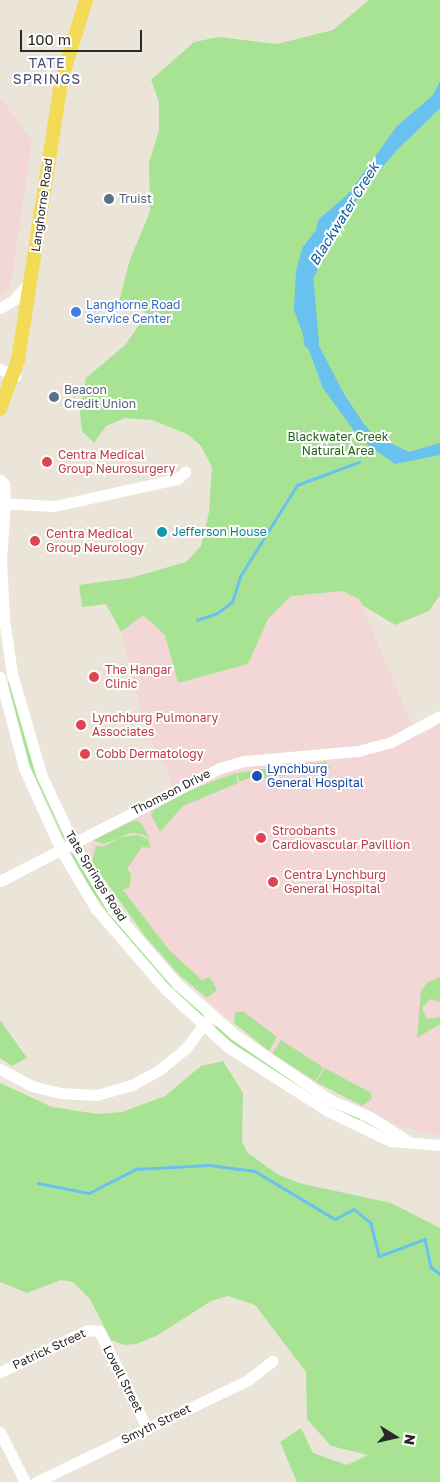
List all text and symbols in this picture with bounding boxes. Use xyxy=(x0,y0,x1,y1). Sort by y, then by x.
scale bar xyxy=(22,20,145,52)
text: 100 m xyxy=(28,30,71,48)
district label: TATE SPRINGS xyxy=(12,55,82,88)
street label: Langhorne Road xyxy=(28,157,56,253)
water label: Blackwater Creek xyxy=(306,160,382,268)
place label: Truist xyxy=(119,192,152,206)
marker: Truist xyxy=(103,193,115,205)
place label: Langhorne Road Service Center xyxy=(86,298,180,326)
marker: Langhorne Road Service Center xyxy=(70,306,82,318)
place label: Beacon Credit Union xyxy=(64,383,136,411)
marker: Beacon Credit Union xyxy=(48,391,60,403)
park label: Blackwater Creek Natural Area xyxy=(287,430,389,458)
place label: Centra Medical Group Neurosurgery xyxy=(58,448,175,476)
marker: Centra Medical Group Neurosurgery xyxy=(40,455,54,469)
place label: Jefferson House xyxy=(172,525,267,539)
marker: Jefferson House xyxy=(156,526,168,538)
place label: Centra Medical Group Neurology xyxy=(46,527,144,555)
marker: Centra Medical Group Neurology xyxy=(28,534,42,548)
place label: The Hangar Clinic xyxy=(105,663,172,691)
marker: The Hangar Clinic xyxy=(87,670,101,684)
place label: Lynchburg Pulmonary Associates xyxy=(92,711,218,739)
marker: Lynchburg Pulmonary Associates xyxy=(74,718,88,732)
marker: Cobb Dermatology xyxy=(78,747,92,761)
place label: Cobb Dermatology xyxy=(96,747,203,761)
place label: Lynchburg General Hospital xyxy=(267,762,364,790)
street label: Thomson Drive xyxy=(129,766,213,818)
marker: Lynchburg General Hospital xyxy=(251,770,263,782)
place label: Stroobants Cardiovascular Pavillion xyxy=(272,824,410,852)
street label: Tate Springs Road xyxy=(62,828,130,924)
marker: Stroobants Cardiovascular Pavillion xyxy=(254,831,268,845)
place label: Centra Lynchburg General Hospital xyxy=(284,868,386,896)
marker: Centra Lynchburg General Hospital xyxy=(266,875,280,889)
street label: Patrick Street xyxy=(10,1326,88,1372)
street label: Lovell Street xyxy=(100,1343,146,1415)
street label: Smyth Street xyxy=(119,1401,193,1447)
north arrow xyxy=(370,1412,420,1462)
text: N xyxy=(401,1433,420,1446)

